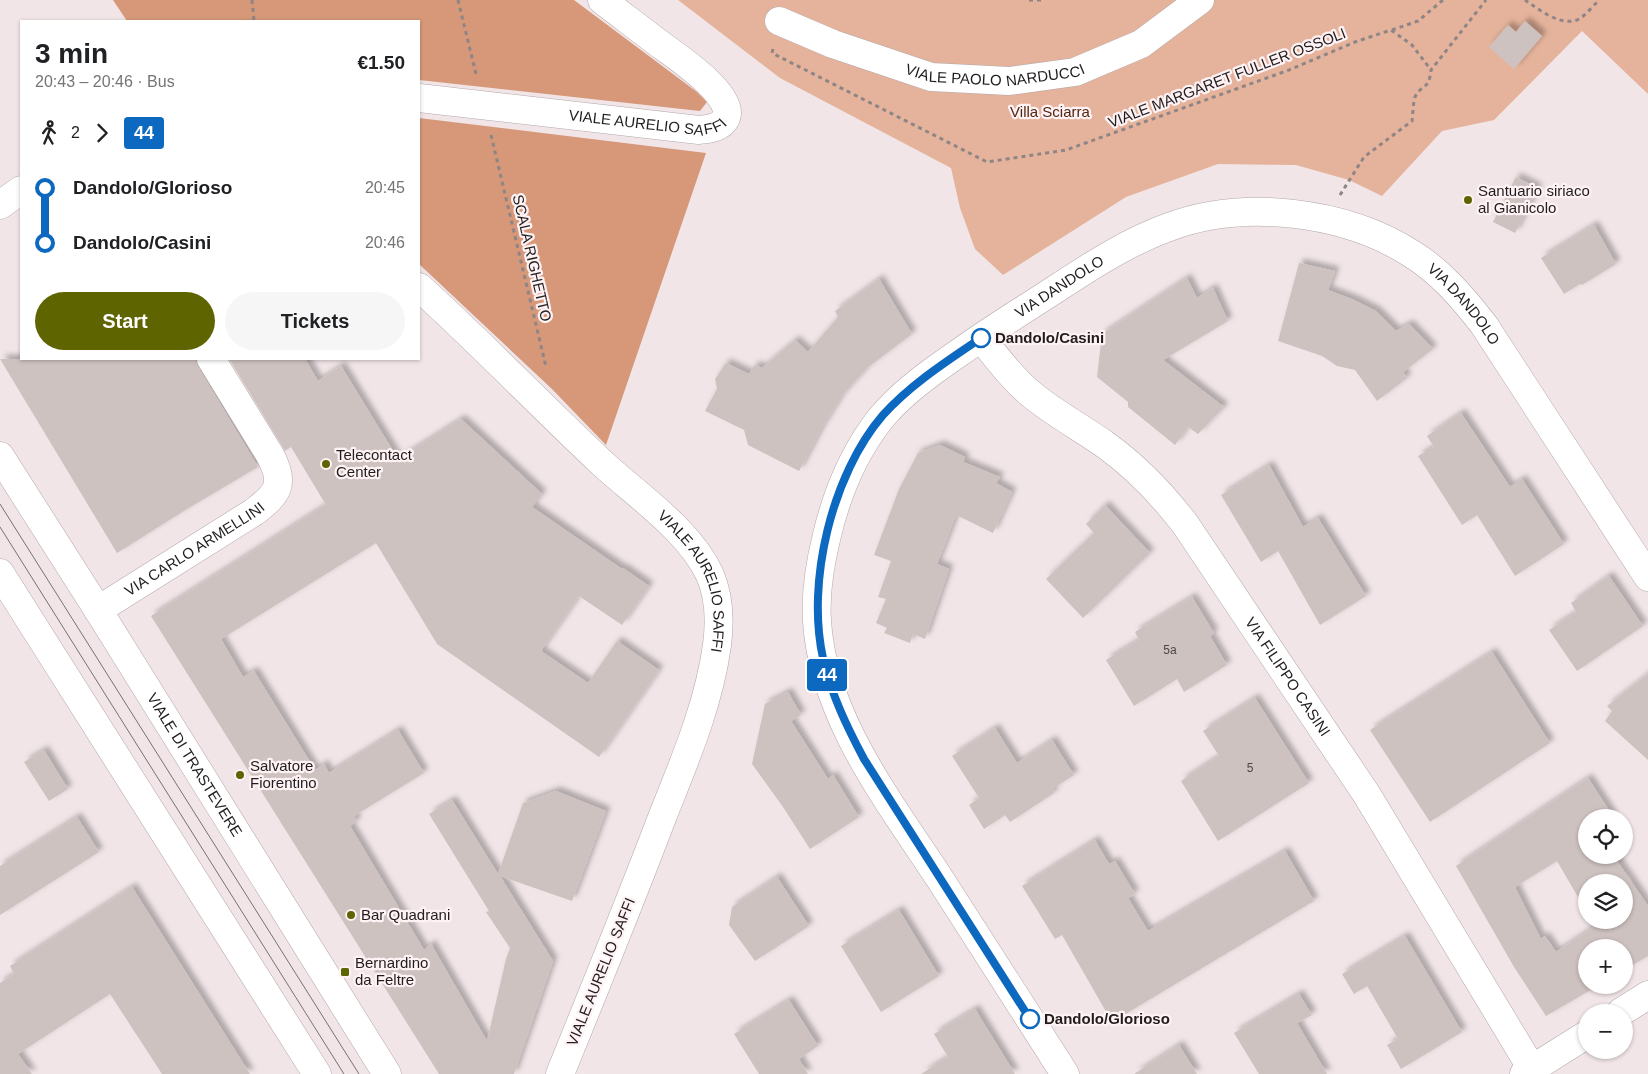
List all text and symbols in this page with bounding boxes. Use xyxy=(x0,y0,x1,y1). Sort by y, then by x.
street label: VIALE MARGARET FULLER OSSOLI xyxy=(1106,24,1348,131)
text: 3 min xyxy=(35,38,108,69)
text: €1.50 xyxy=(357,52,405,73)
street label: VIALE PAOLO NARDUCCI xyxy=(903,60,1087,89)
text: 20:43 – 20:46 · Bus xyxy=(35,73,175,90)
park label: Villa Sciarra xyxy=(1010,103,1091,120)
street label: VIALE AURELIO SAFFI xyxy=(568,106,730,139)
icon: walk xyxy=(35,119,63,147)
icon: forward xyxy=(88,119,116,147)
text: 44 xyxy=(134,123,154,143)
text: 2 xyxy=(71,124,80,141)
text: Dandolo/Glorioso xyxy=(73,177,232,198)
text: 20:45 xyxy=(365,179,405,196)
place label: Santuario siriaco al Gianicolo xyxy=(1478,182,1590,216)
street label: SCALA RIGHETTO xyxy=(510,193,555,323)
marker: Santuario siriaco al Gianicolo xyxy=(1462,194,1474,206)
text: Dandolo/Casini xyxy=(73,232,211,253)
text: 20:46 xyxy=(365,234,405,251)
street label: VIA DANDOLO xyxy=(1012,252,1107,321)
street label: VIA DANDOLO xyxy=(1425,260,1503,348)
button: Start xyxy=(35,292,215,350)
button: Tickets xyxy=(225,292,405,350)
marker: Dandolo/Casini xyxy=(971,328,991,348)
place label: Dandolo/Casini xyxy=(995,329,1104,346)
place label: Telecontact Center xyxy=(336,446,413,480)
marker: Telecontact Center xyxy=(320,458,332,470)
street label: VIA CARLO ARMELLINI xyxy=(121,498,268,599)
street label: VIALE AURELIO SAFFI xyxy=(655,507,728,654)
street label: VIA FILIPPO CASINI xyxy=(1242,614,1334,739)
house number: 5a xyxy=(1163,643,1177,657)
line badge: 44 xyxy=(804,659,850,691)
text: 44 xyxy=(817,665,837,685)
street label: VIALE DI TRASTEVERE xyxy=(144,690,246,839)
place label: Salvatore Fiorentino xyxy=(250,757,317,791)
house number: 5 xyxy=(1247,761,1254,775)
marker: Salvatore Fiorentino xyxy=(234,769,246,781)
map controls xyxy=(1578,809,1633,1059)
button: locate xyxy=(1578,809,1633,864)
button: layers xyxy=(1578,874,1633,929)
street label: VIALE AURELIO SAFFI xyxy=(563,895,638,1048)
place label: Bar Quadrani xyxy=(361,906,450,923)
marker: Bar Quadrani xyxy=(345,909,357,921)
button: + xyxy=(1578,939,1633,994)
place label: Bernardino da Feltre xyxy=(355,954,428,988)
marker: Bernardino da Feltre xyxy=(339,966,351,978)
button: − xyxy=(1578,1004,1633,1059)
marker: Dandolo/Glorioso xyxy=(1020,1009,1040,1029)
place label: Dandolo/Glorioso xyxy=(1044,1010,1170,1027)

